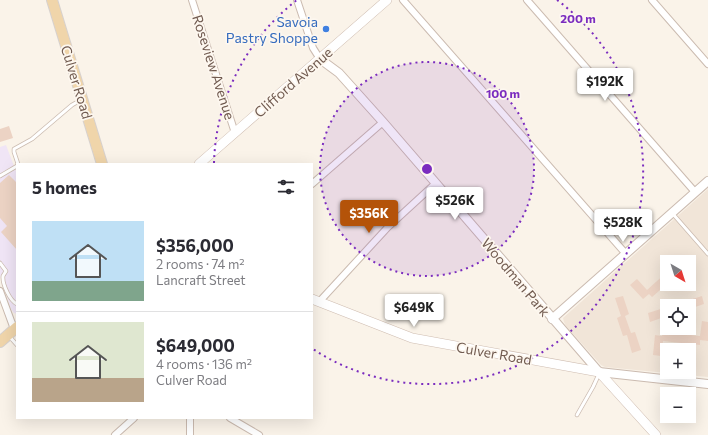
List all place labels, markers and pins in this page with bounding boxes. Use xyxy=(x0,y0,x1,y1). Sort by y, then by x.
place label: Savoia Pastry Shoppe xyxy=(226,13,318,46)
marker: Savoia Pastry Shoppe xyxy=(321,24,331,34)
pin: $192K xyxy=(577,68,633,102)
centre of rings xyxy=(420,162,434,176)
pin: $526K xyxy=(427,187,483,221)
pin: $356K xyxy=(341,200,397,234)
pin: $528K xyxy=(595,209,651,243)
pin: $649K xyxy=(386,294,442,328)

